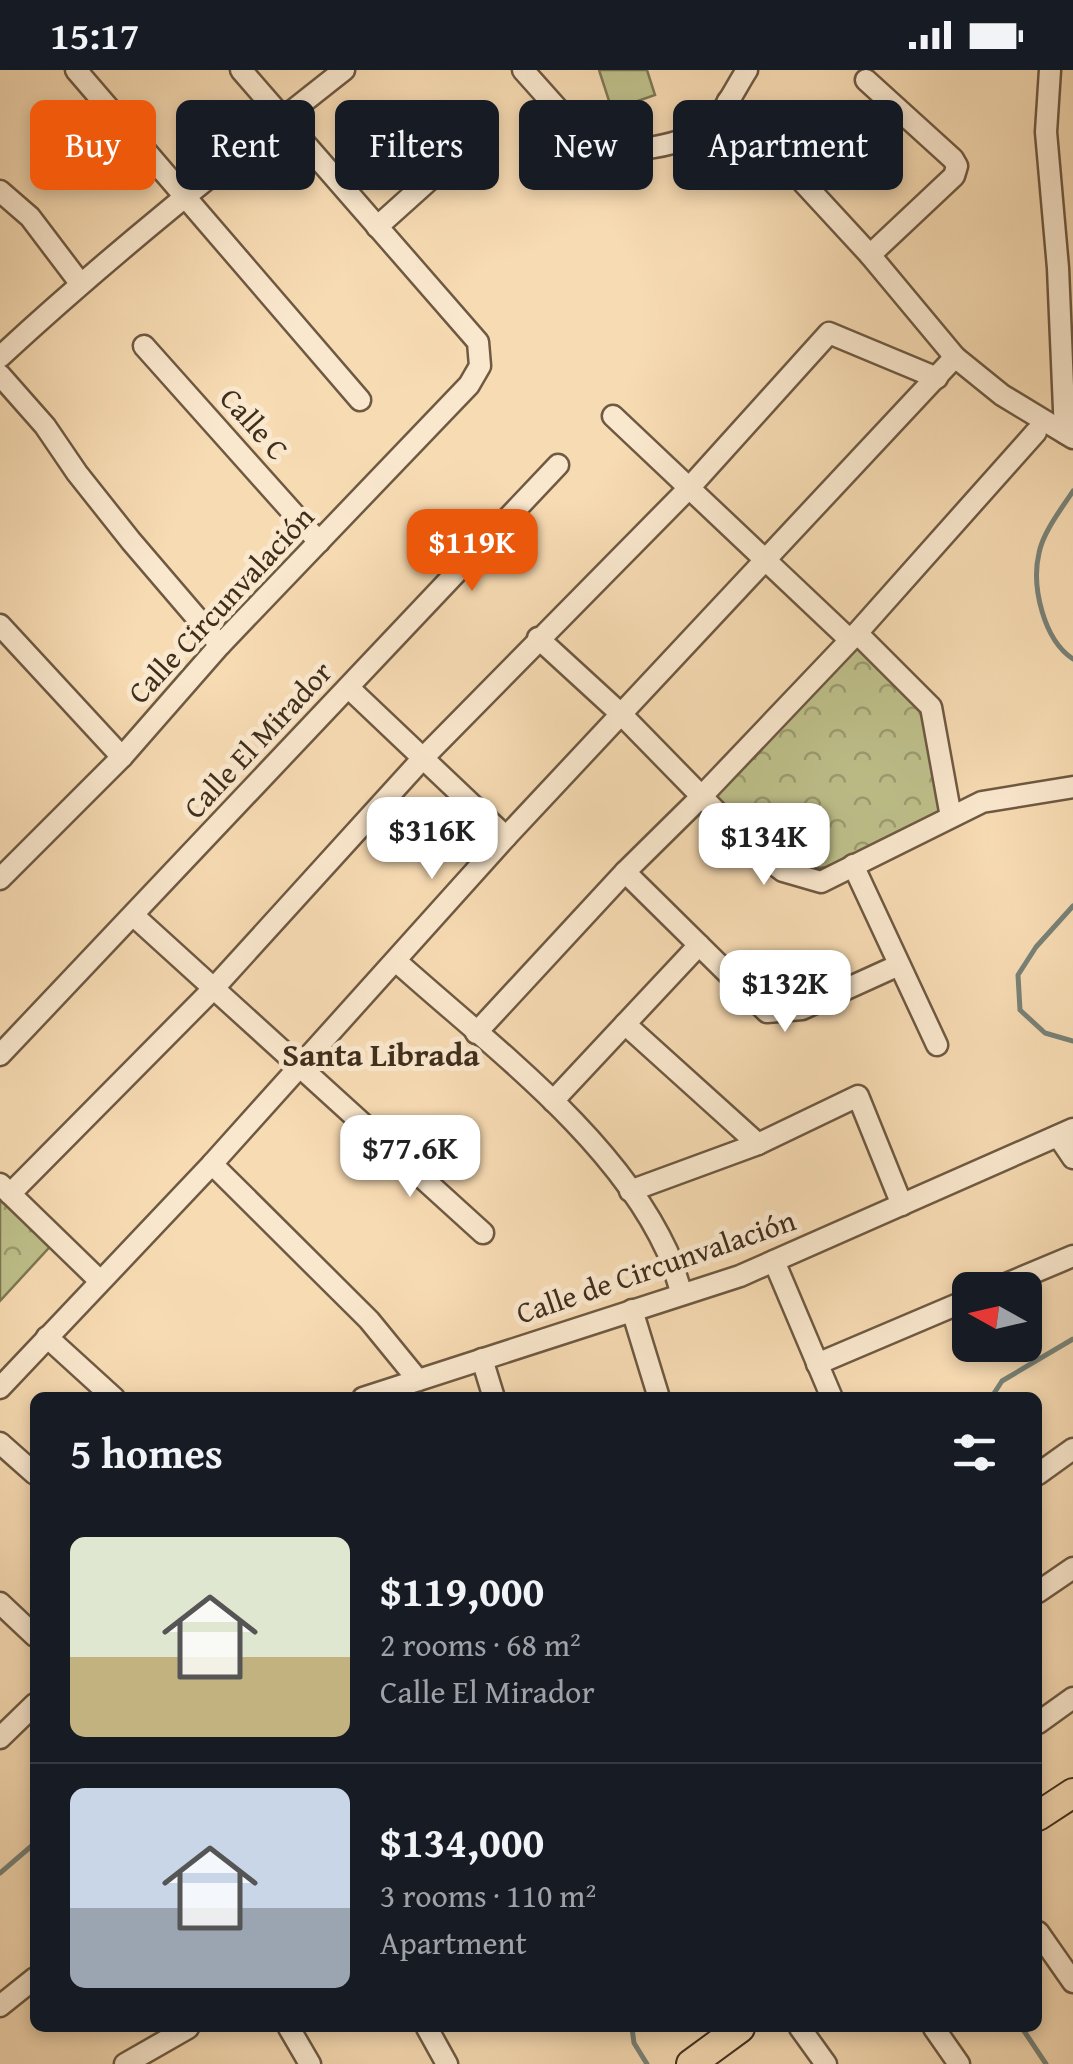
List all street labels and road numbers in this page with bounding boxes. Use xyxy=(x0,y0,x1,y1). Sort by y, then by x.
street label: Calle C xyxy=(210,377,299,469)
street label: Calle Circunvalación xyxy=(117,496,324,713)
street label: Calle El Mirador xyxy=(173,651,342,828)
street label: Calle de Circunvalación xyxy=(510,1198,801,1335)

